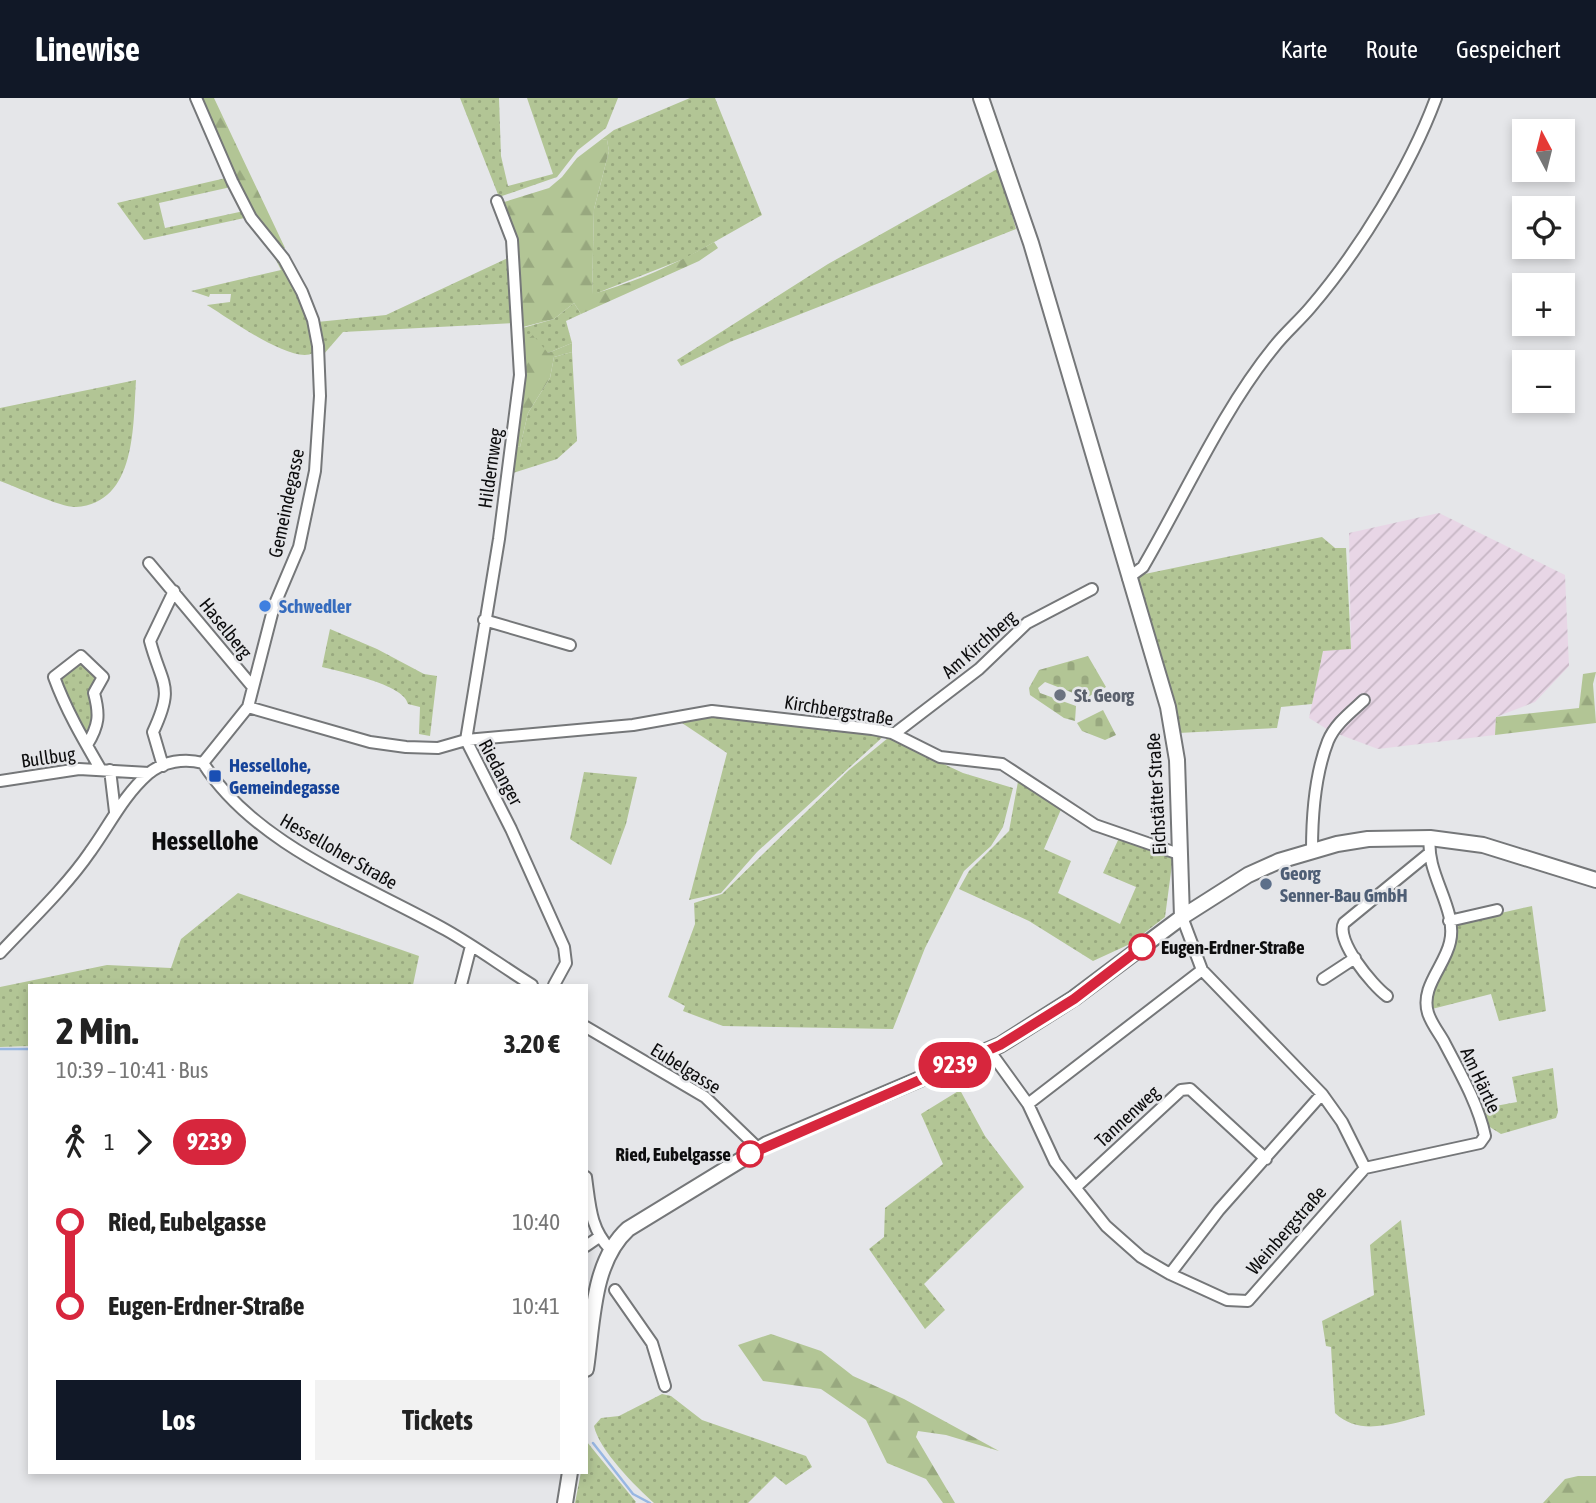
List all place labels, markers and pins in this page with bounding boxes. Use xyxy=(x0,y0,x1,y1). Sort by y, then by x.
place label: Schwedler xyxy=(279,595,351,617)
marker: Schwedler xyxy=(257,598,273,614)
place label: St. Georg xyxy=(1074,684,1135,706)
marker: St. Georg xyxy=(1052,687,1068,703)
place label: Hessellohe, Gemeindegasse xyxy=(229,754,340,798)
marker: Hessellohe, Gemeindegasse xyxy=(207,768,223,784)
place label: Georg Senner-Bau GmbH xyxy=(1280,862,1407,906)
marker: Georg Senner-Bau GmbH xyxy=(1258,876,1274,892)
marker: Eugen-Erdner-Straße xyxy=(1129,934,1155,960)
place label: Eugen-Erdner-Straße xyxy=(1161,936,1305,958)
marker: Ried, Eubelgasse xyxy=(737,1141,763,1167)
place label: Ried, Eubelgasse xyxy=(615,1143,731,1165)

